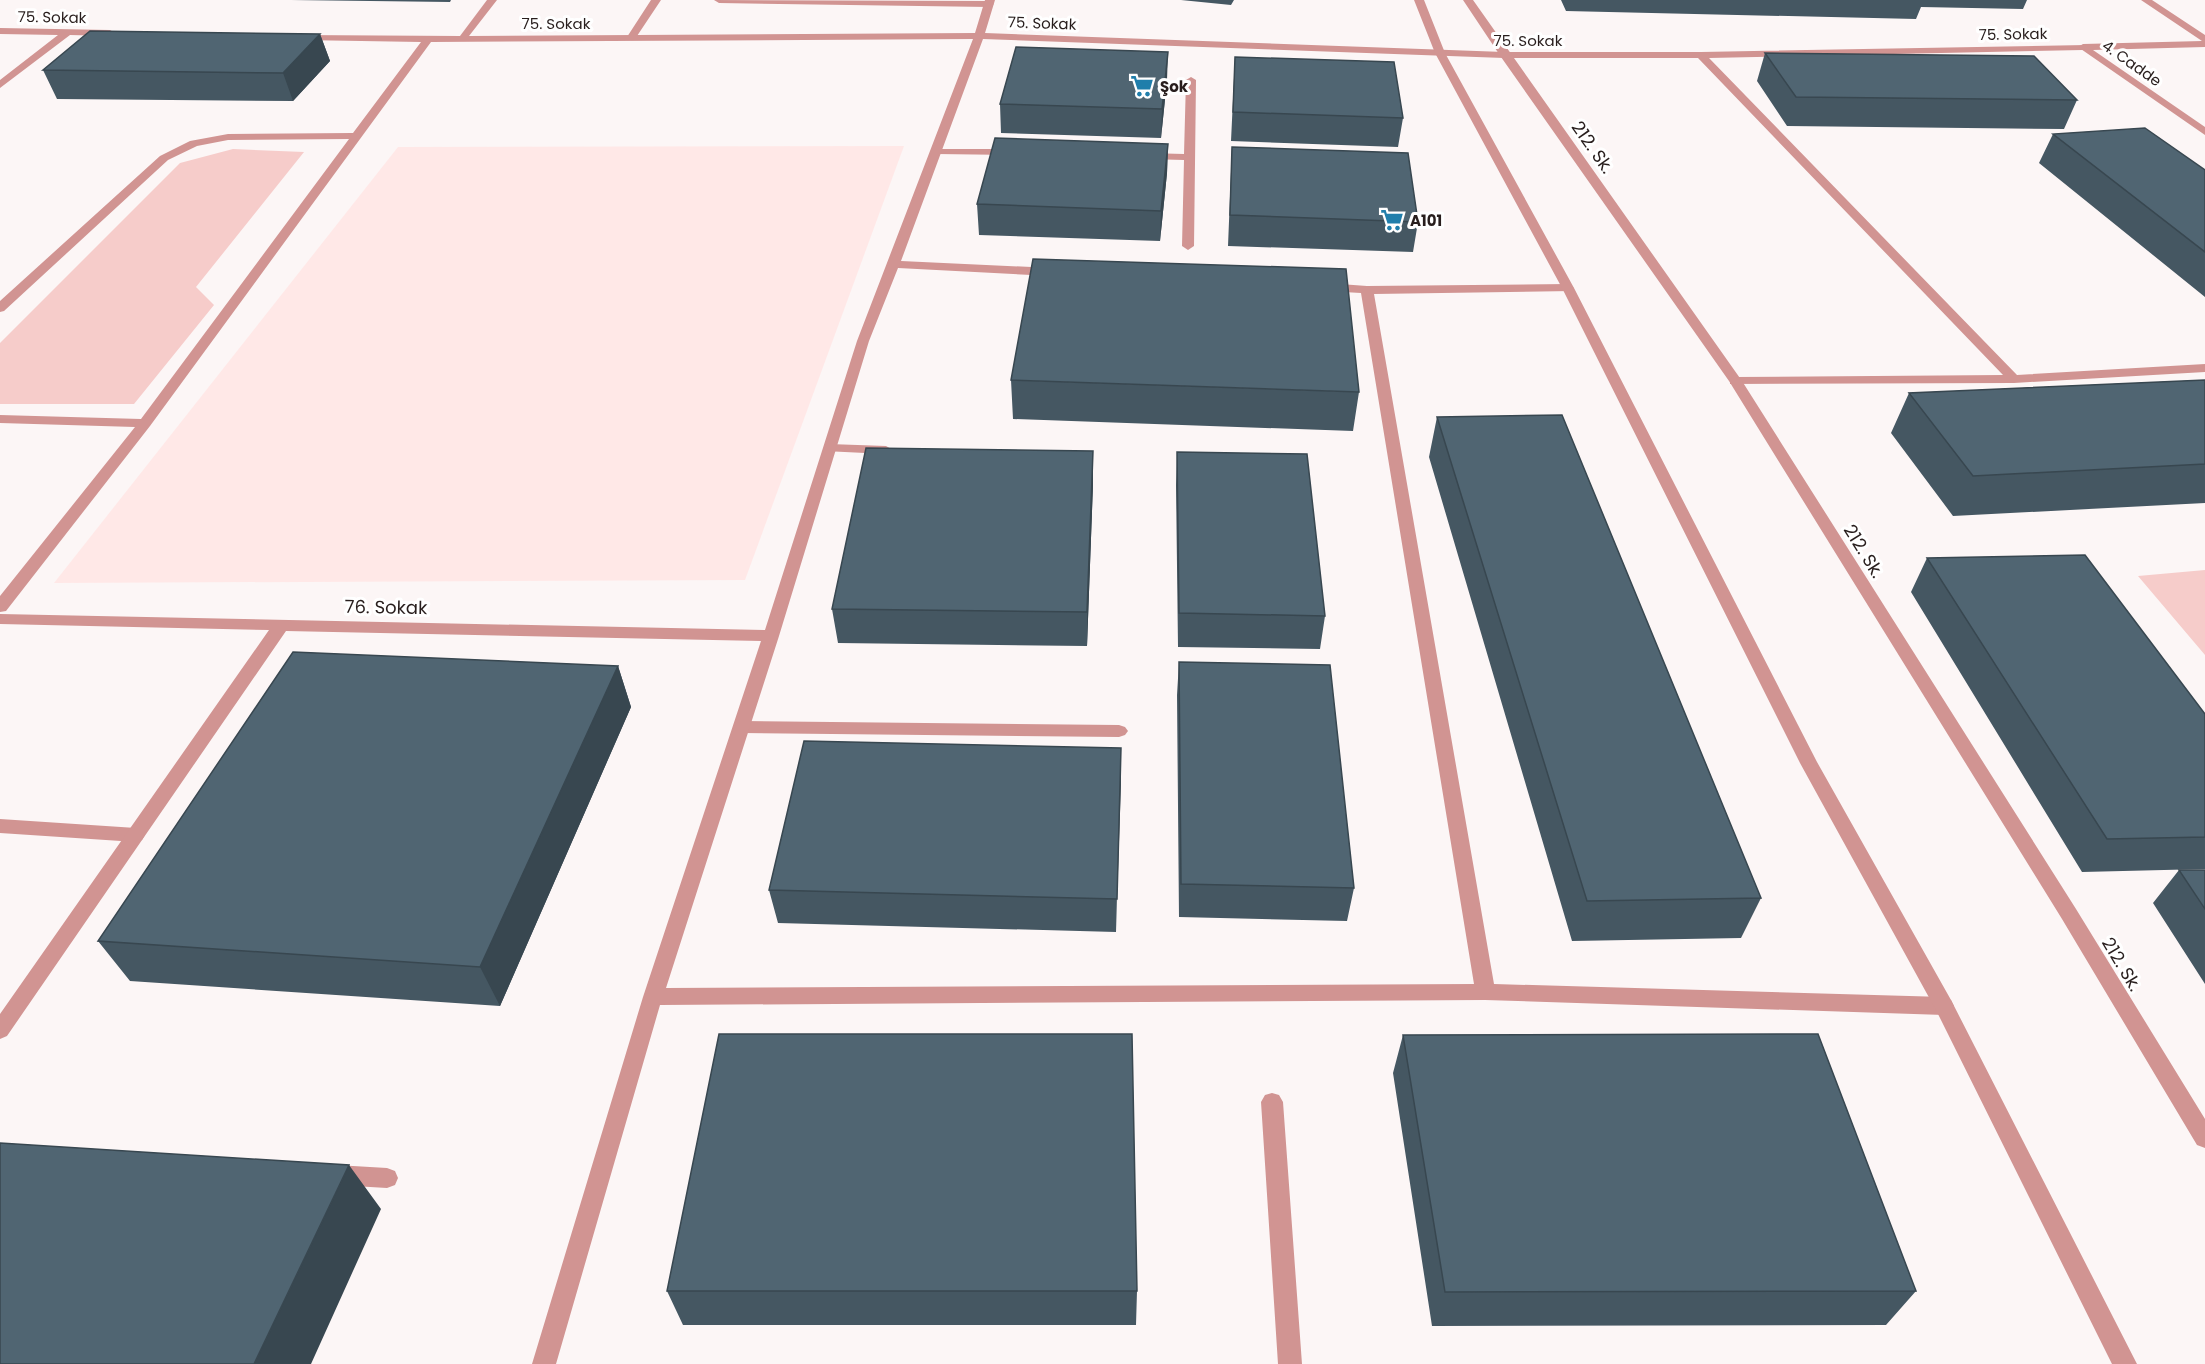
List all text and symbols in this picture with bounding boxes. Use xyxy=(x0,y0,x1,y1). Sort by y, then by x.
street label: 75. Sokak xyxy=(17,6,87,28)
street label: 75. Sokak xyxy=(1007,11,1077,35)
street label: 75. Sokak xyxy=(522,13,591,34)
street label: 75. Sokak xyxy=(1978,23,2048,45)
street label: 75. Sokak xyxy=(1494,30,1563,51)
street label: 4. Cadde xyxy=(2098,35,2166,91)
supermarket icon: Şok xyxy=(1129,73,1155,99)
place label: Şok xyxy=(1160,76,1189,97)
street label: 212. Sk. xyxy=(1566,116,1620,178)
supermarket icon: A101 xyxy=(1379,207,1405,233)
place label: A101 xyxy=(1410,210,1442,231)
street label: 212. Sk. xyxy=(1838,519,1890,583)
street label: 76. Sokak xyxy=(344,594,428,620)
street label: 212. Sk. xyxy=(2096,932,2148,996)

